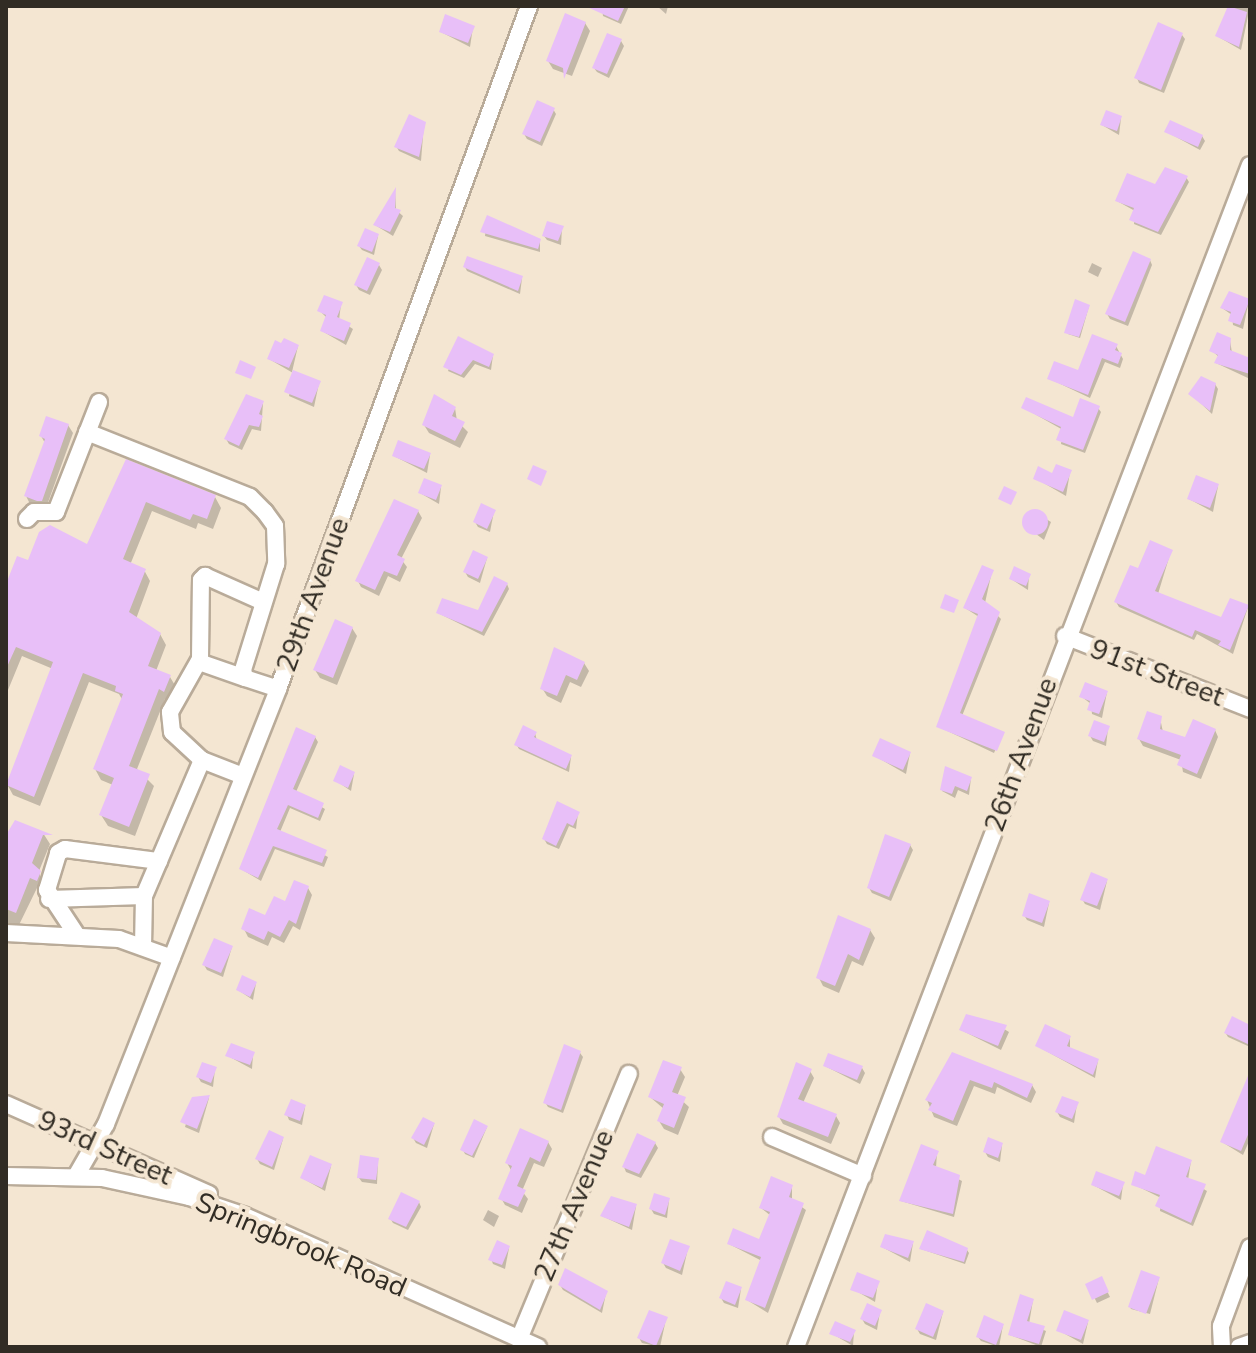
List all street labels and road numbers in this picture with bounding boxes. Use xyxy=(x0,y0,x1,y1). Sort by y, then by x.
street label: 29th Avenue xyxy=(270,513,356,677)
street label: 91st Street xyxy=(1085,632,1229,714)
street label: 26th Avenue xyxy=(978,673,1064,837)
street label: 93rd Street xyxy=(33,1103,177,1193)
street label: 27th Avenue xyxy=(527,1125,621,1287)
street label: Springbrook Road xyxy=(190,1185,412,1305)

